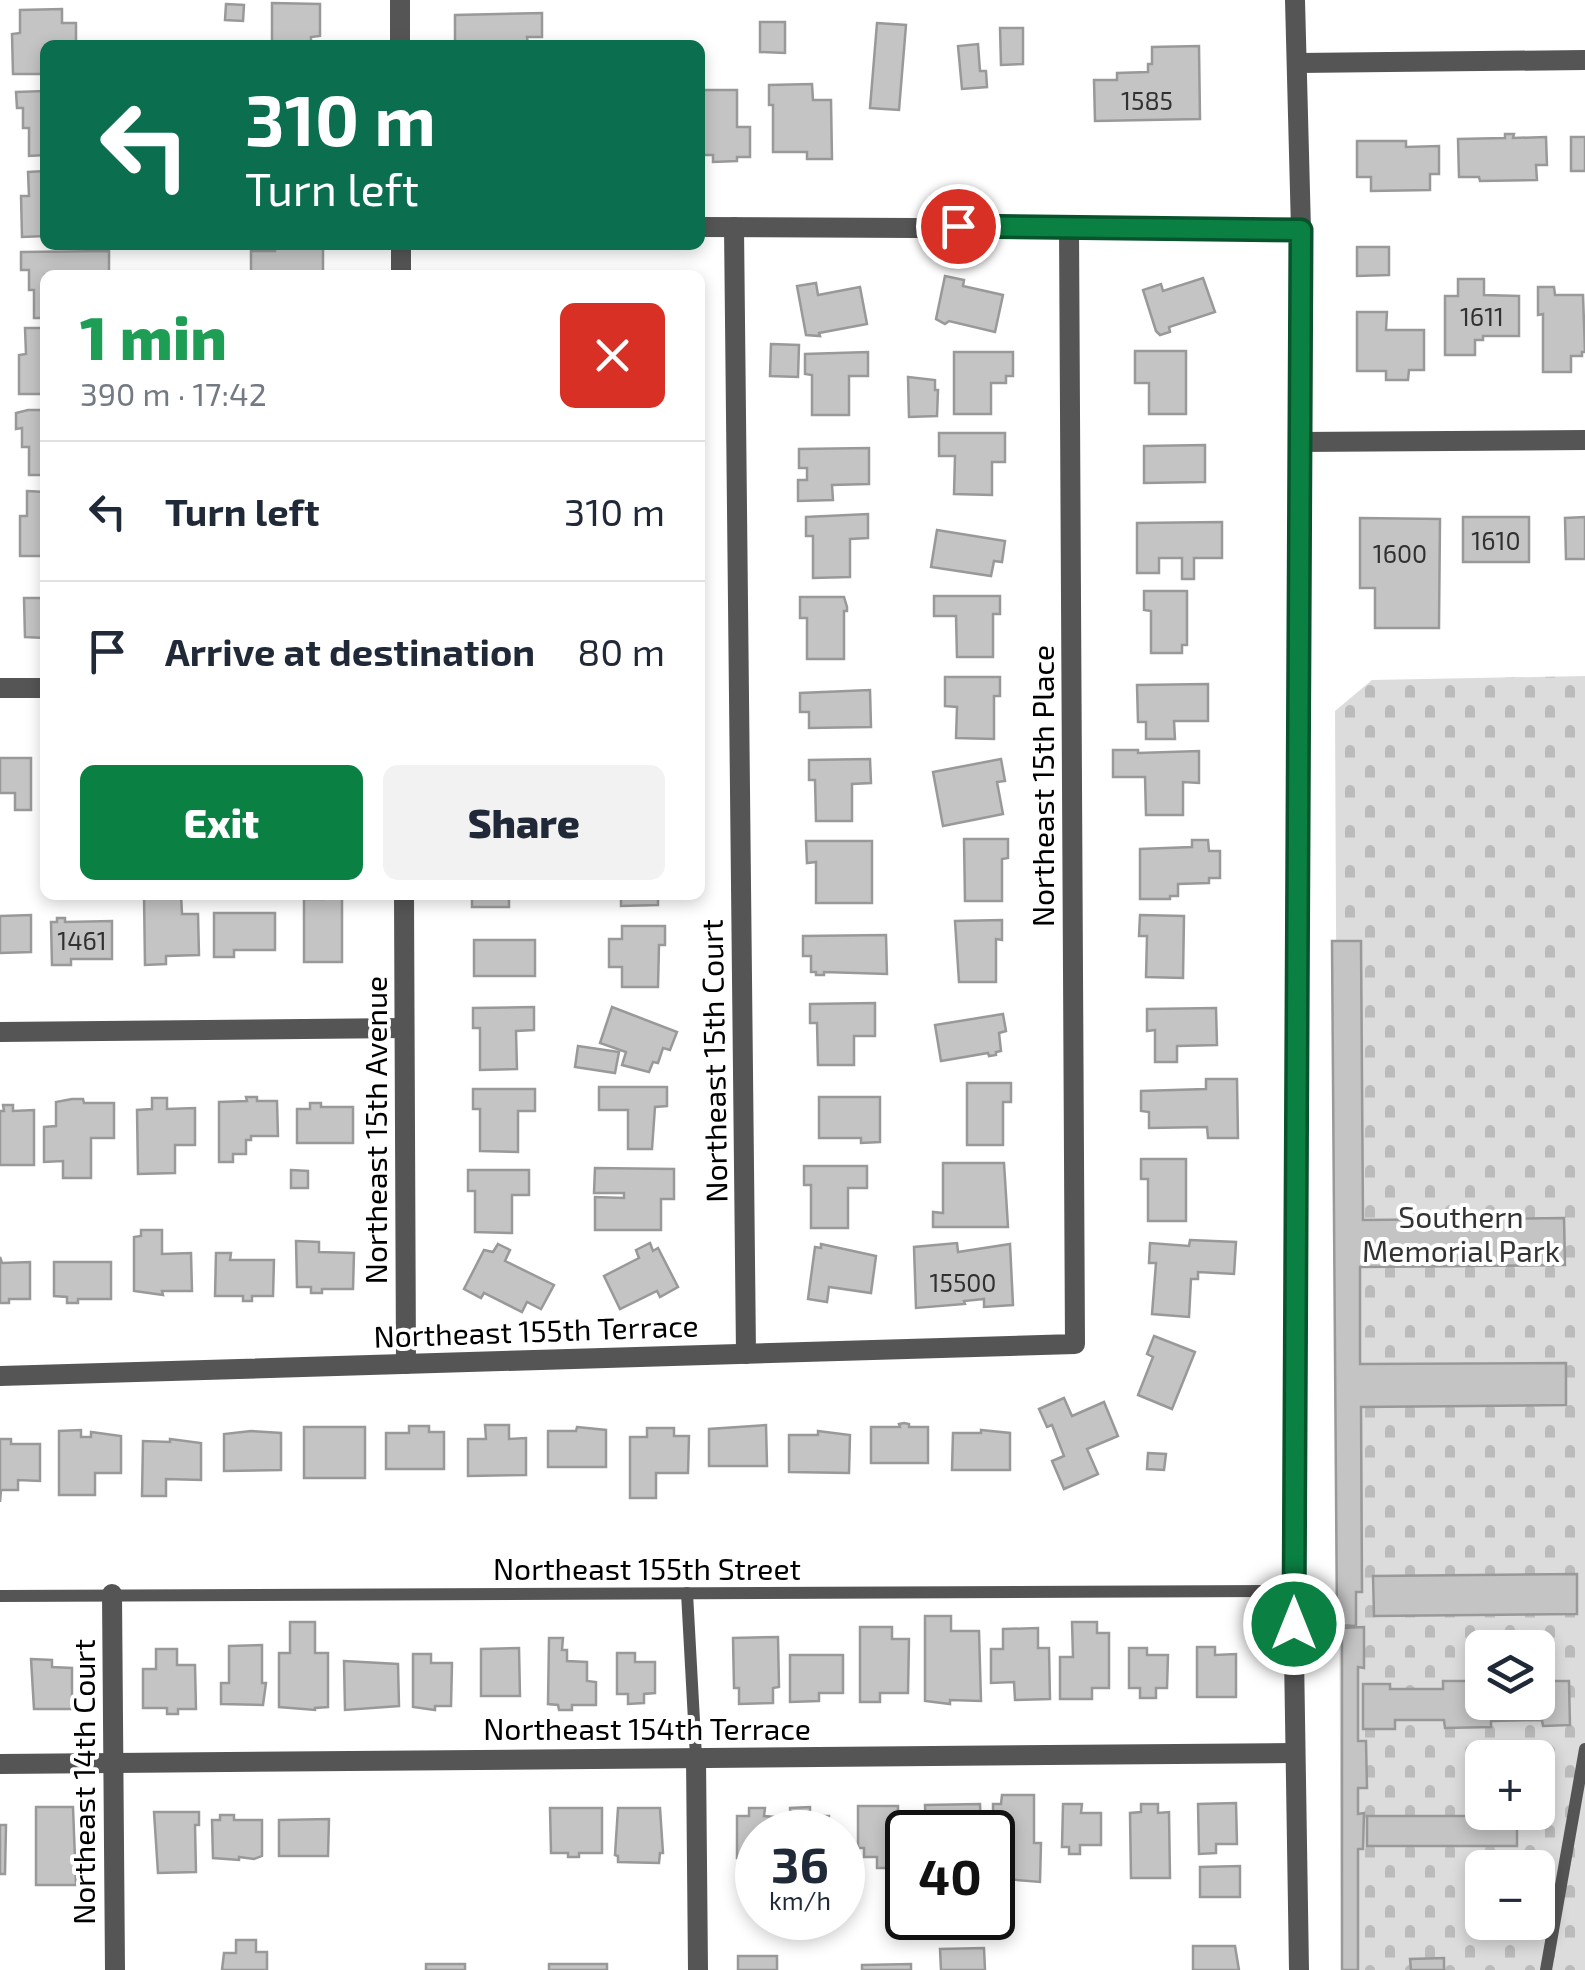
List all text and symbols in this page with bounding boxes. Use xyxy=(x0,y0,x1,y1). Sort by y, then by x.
text: 310 m xyxy=(245,76,436,160)
icon: left xyxy=(80,80,210,210)
house number: 1585 xyxy=(1121,85,1173,115)
text: Turn left xyxy=(245,161,419,215)
pin xyxy=(916,184,1001,269)
icon: arrive xyxy=(931,199,986,254)
text: 1 min xyxy=(80,300,227,372)
house number: 1611 xyxy=(1460,301,1504,331)
button: close xyxy=(560,303,665,408)
text: 390 m · 17:42 xyxy=(80,374,267,412)
icon: left xyxy=(80,484,135,539)
text: Turn left xyxy=(165,488,320,534)
text: 310 m xyxy=(564,488,665,534)
house number: 1610 xyxy=(1471,525,1521,555)
house number: 1600 xyxy=(1373,538,1427,568)
icon: arrive xyxy=(80,624,135,679)
text: Arrive at destination xyxy=(165,628,535,674)
text: 80 m xyxy=(577,628,665,674)
street label: Northeast 15th Place xyxy=(1024,645,1060,927)
button: Exit xyxy=(80,765,363,880)
button: Share xyxy=(383,765,665,880)
street label: Northeast 15th Court xyxy=(693,919,733,1203)
house number: 1461 xyxy=(57,925,107,955)
street label: Northeast 15th Avenue xyxy=(357,976,393,1284)
park label: Southern Memorial Park xyxy=(1362,1198,1560,1268)
house number: 15500 xyxy=(930,1267,996,1297)
street label: Northeast 155th Terrace xyxy=(373,1306,699,1354)
street label: Northeast 155th Street xyxy=(493,1550,801,1586)
position arrow xyxy=(1242,1572,1346,1676)
map controls xyxy=(1465,1630,1555,1940)
button: layers xyxy=(1465,1630,1555,1720)
street label: Northeast 14th Court xyxy=(65,1639,101,1925)
street label: Northeast 154th Terrace xyxy=(483,1710,811,1746)
button: + xyxy=(1465,1740,1555,1830)
speed limit sign: 40 xyxy=(885,1810,1015,1940)
text: 36 xyxy=(771,1833,829,1893)
button: − xyxy=(1465,1850,1555,1940)
text: km/h xyxy=(769,1885,831,1915)

